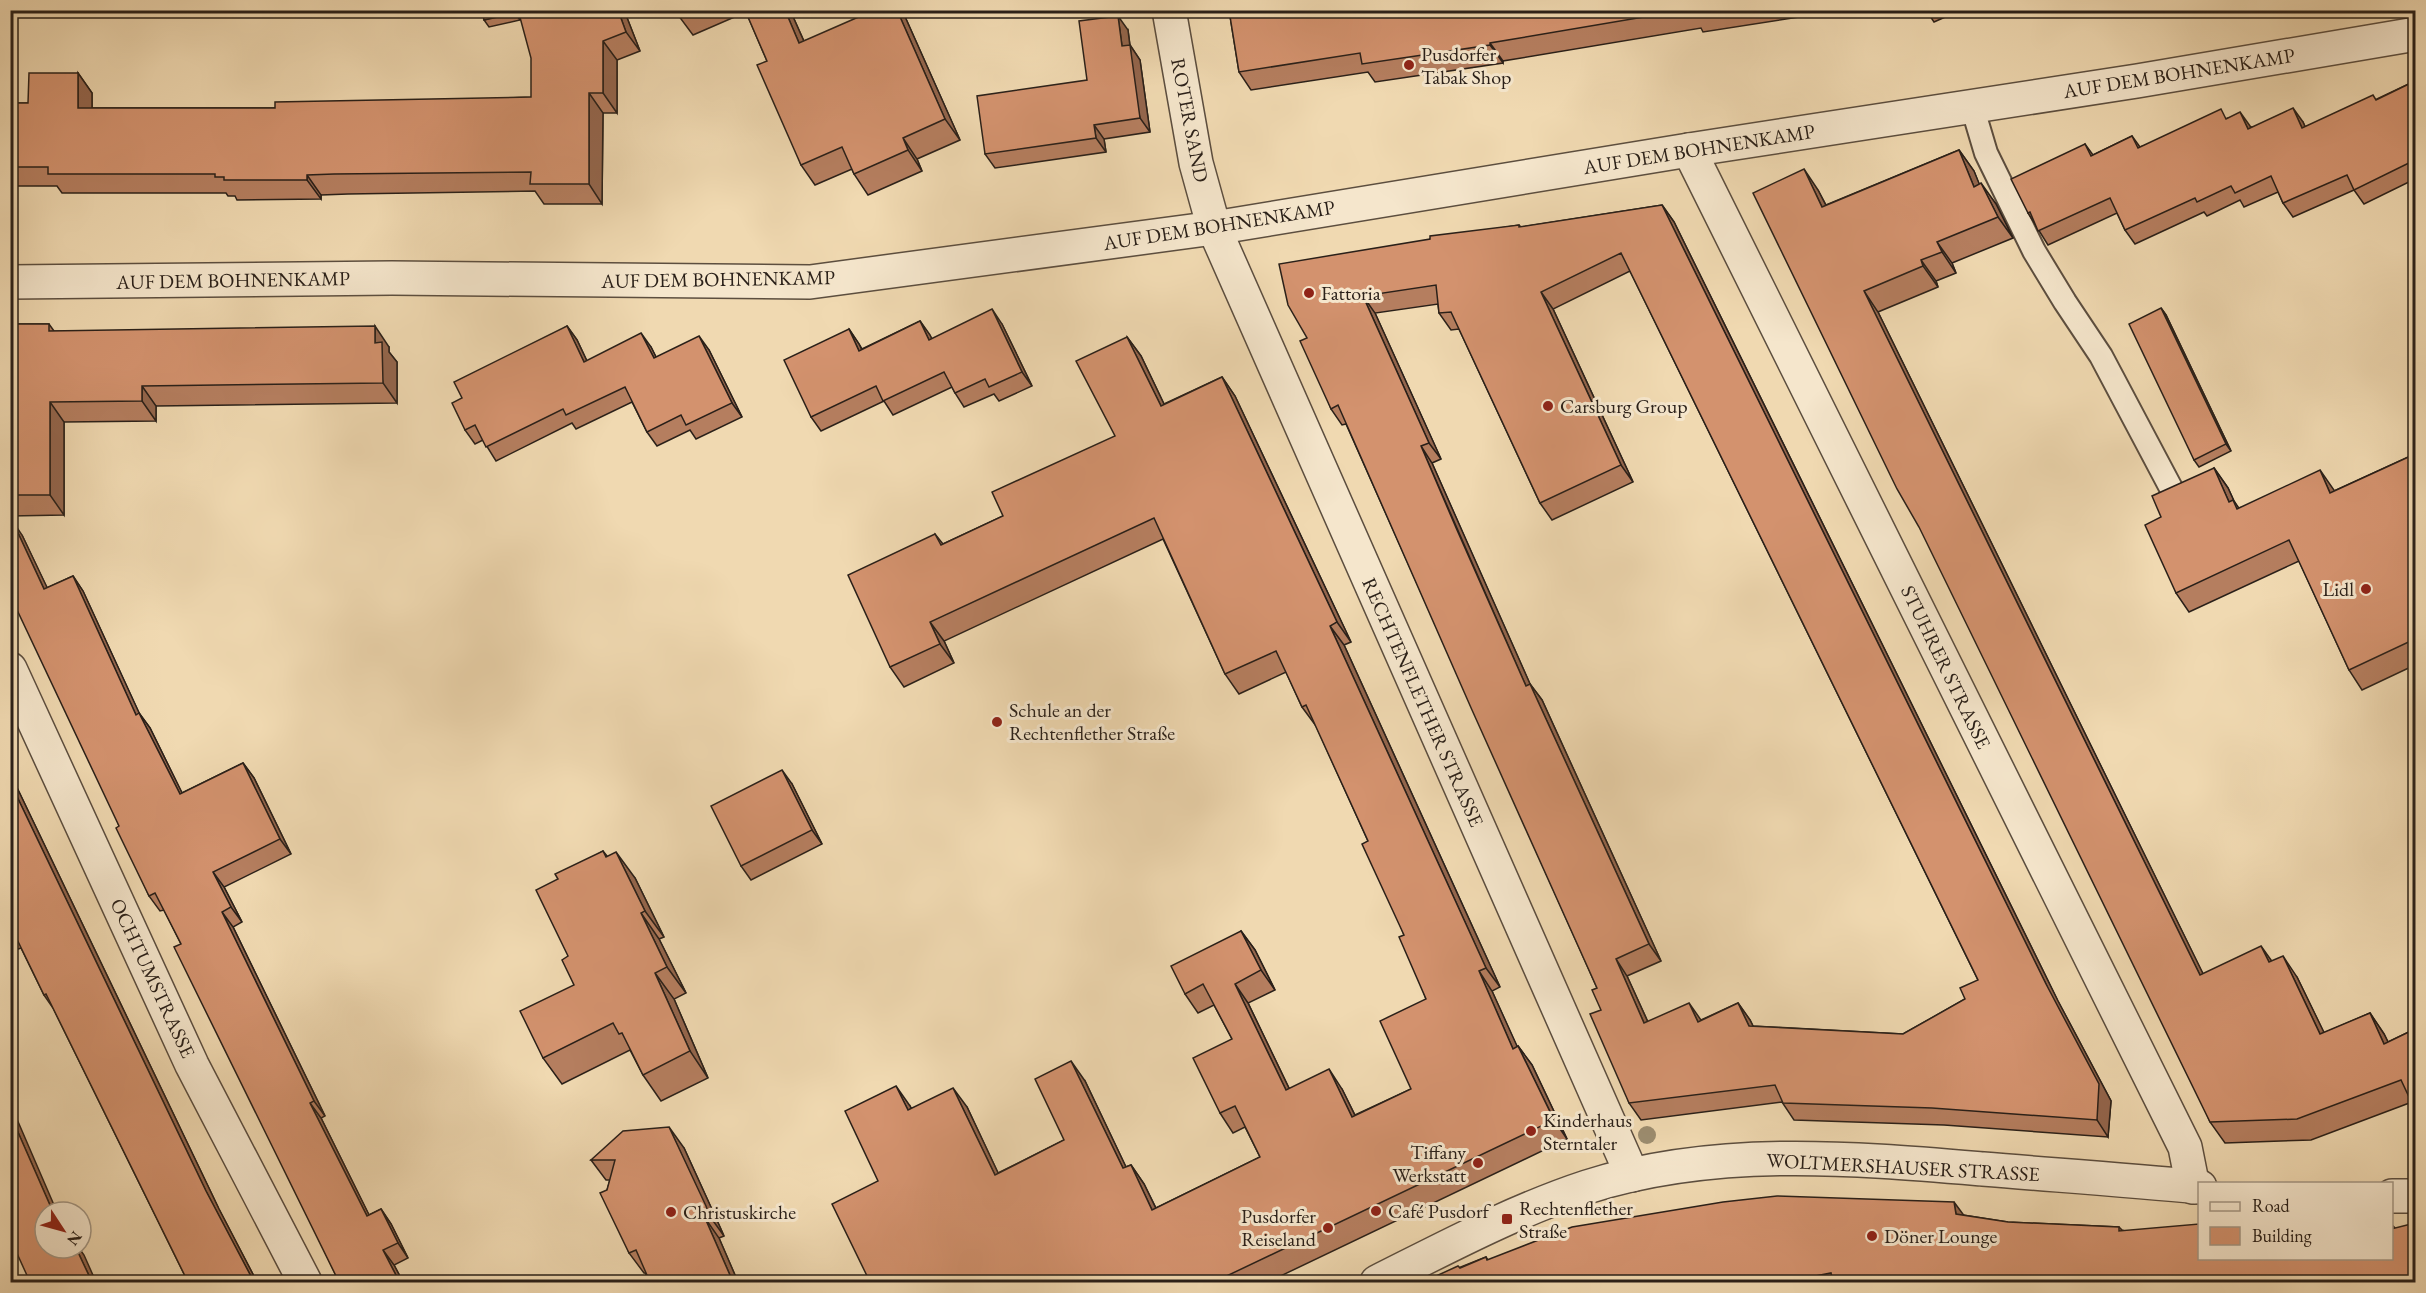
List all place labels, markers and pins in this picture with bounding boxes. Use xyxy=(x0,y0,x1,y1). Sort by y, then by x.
place label: Pusdorfer Tabak Shop xyxy=(1421,41,1511,90)
marker: Pusdorfer Tabak Shop xyxy=(1402,58,1416,72)
place label: Fattoria xyxy=(1321,280,1381,306)
marker: Fattoria xyxy=(1302,286,1316,300)
place label: Carsburg Group xyxy=(1560,393,1688,419)
marker: Carsburg Group xyxy=(1541,399,1555,413)
place label: Lidl xyxy=(2323,576,2354,602)
marker: Lidl xyxy=(2359,582,2373,596)
place label: Schule an der Rechtenflether Straße xyxy=(1009,697,1175,746)
marker: Schule an der Rechtenflether Straße xyxy=(990,715,1004,729)
place label: Kinderhaus Sterntaler xyxy=(1543,1107,1632,1156)
marker: Kinderhaus Sterntaler xyxy=(1524,1124,1538,1138)
place label: Tiffany Werkstatt xyxy=(1393,1139,1467,1188)
marker: Tiffany Werkstatt xyxy=(1471,1156,1485,1170)
place label: Rechtenflether Straße xyxy=(1519,1195,1633,1244)
place label: Café Pusdorf xyxy=(1388,1198,1492,1224)
place label: Christuskirche xyxy=(683,1199,796,1225)
place label: Pusdorfer Reiseland xyxy=(1241,1203,1317,1252)
marker: Café Pusdorf xyxy=(1369,1204,1383,1218)
marker: Christuskirche xyxy=(664,1205,678,1219)
marker: Rechtenflether Straße xyxy=(1500,1212,1514,1226)
marker: Pusdorfer Reiseland xyxy=(1321,1221,1335,1235)
place label: Döner Lounge xyxy=(1884,1223,1997,1249)
marker: Döner Lounge xyxy=(1865,1229,1879,1243)

